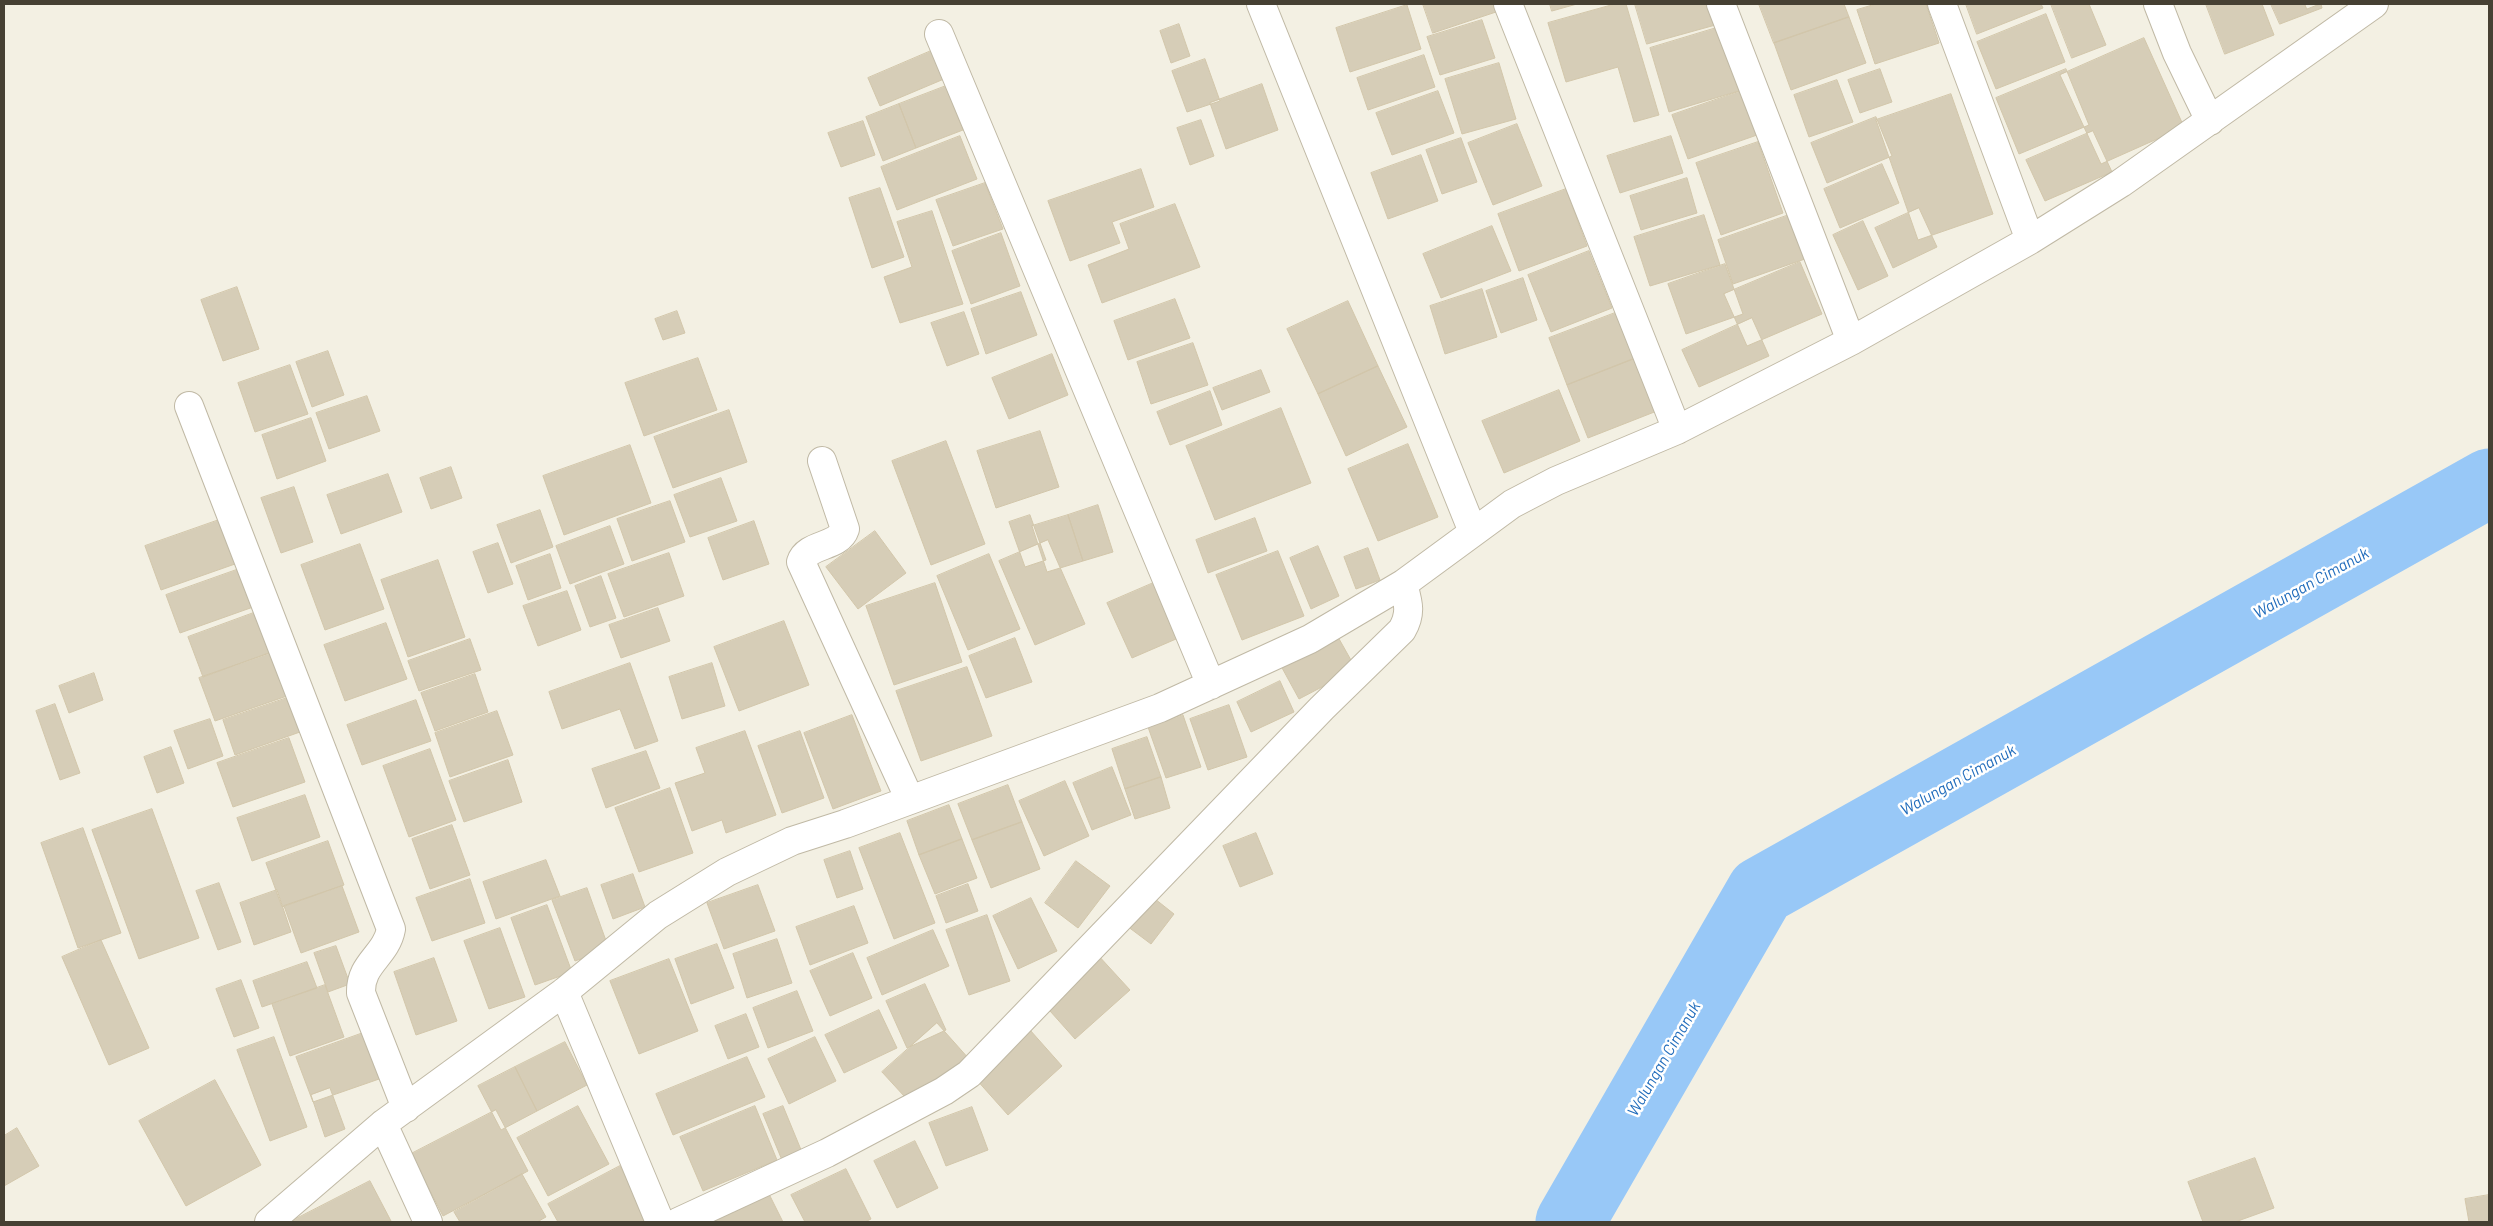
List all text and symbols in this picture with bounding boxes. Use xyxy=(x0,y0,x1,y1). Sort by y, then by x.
water label: Walungan Cimanuk xyxy=(2250,543,2372,623)
water label: Walungan Cimanuk xyxy=(1897,740,2019,820)
water label: Walungan Cimanuk xyxy=(1623,998,1705,1120)

